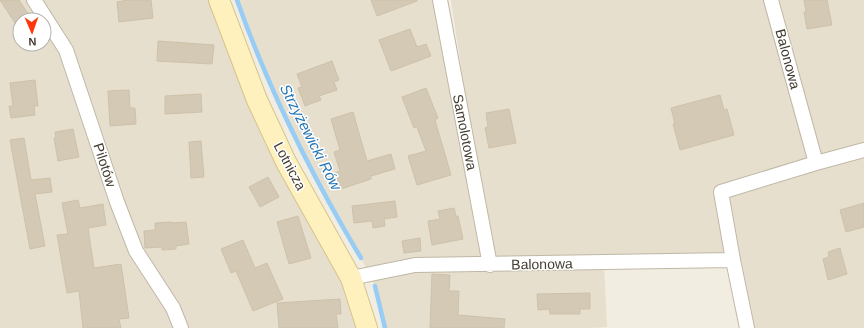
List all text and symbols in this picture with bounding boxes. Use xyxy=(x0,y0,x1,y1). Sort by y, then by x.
north arrow xyxy=(12,12,52,52)
street label: Balonowa xyxy=(772,27,804,91)
text: N xyxy=(28,36,37,48)
water label: Strzyżewicki Rów xyxy=(277,81,346,194)
street label: Samolotowa xyxy=(450,93,480,172)
street label: Lotnicza xyxy=(271,139,309,193)
street label: Pilotów xyxy=(90,141,120,190)
street label: Balonowa xyxy=(511,255,573,273)

